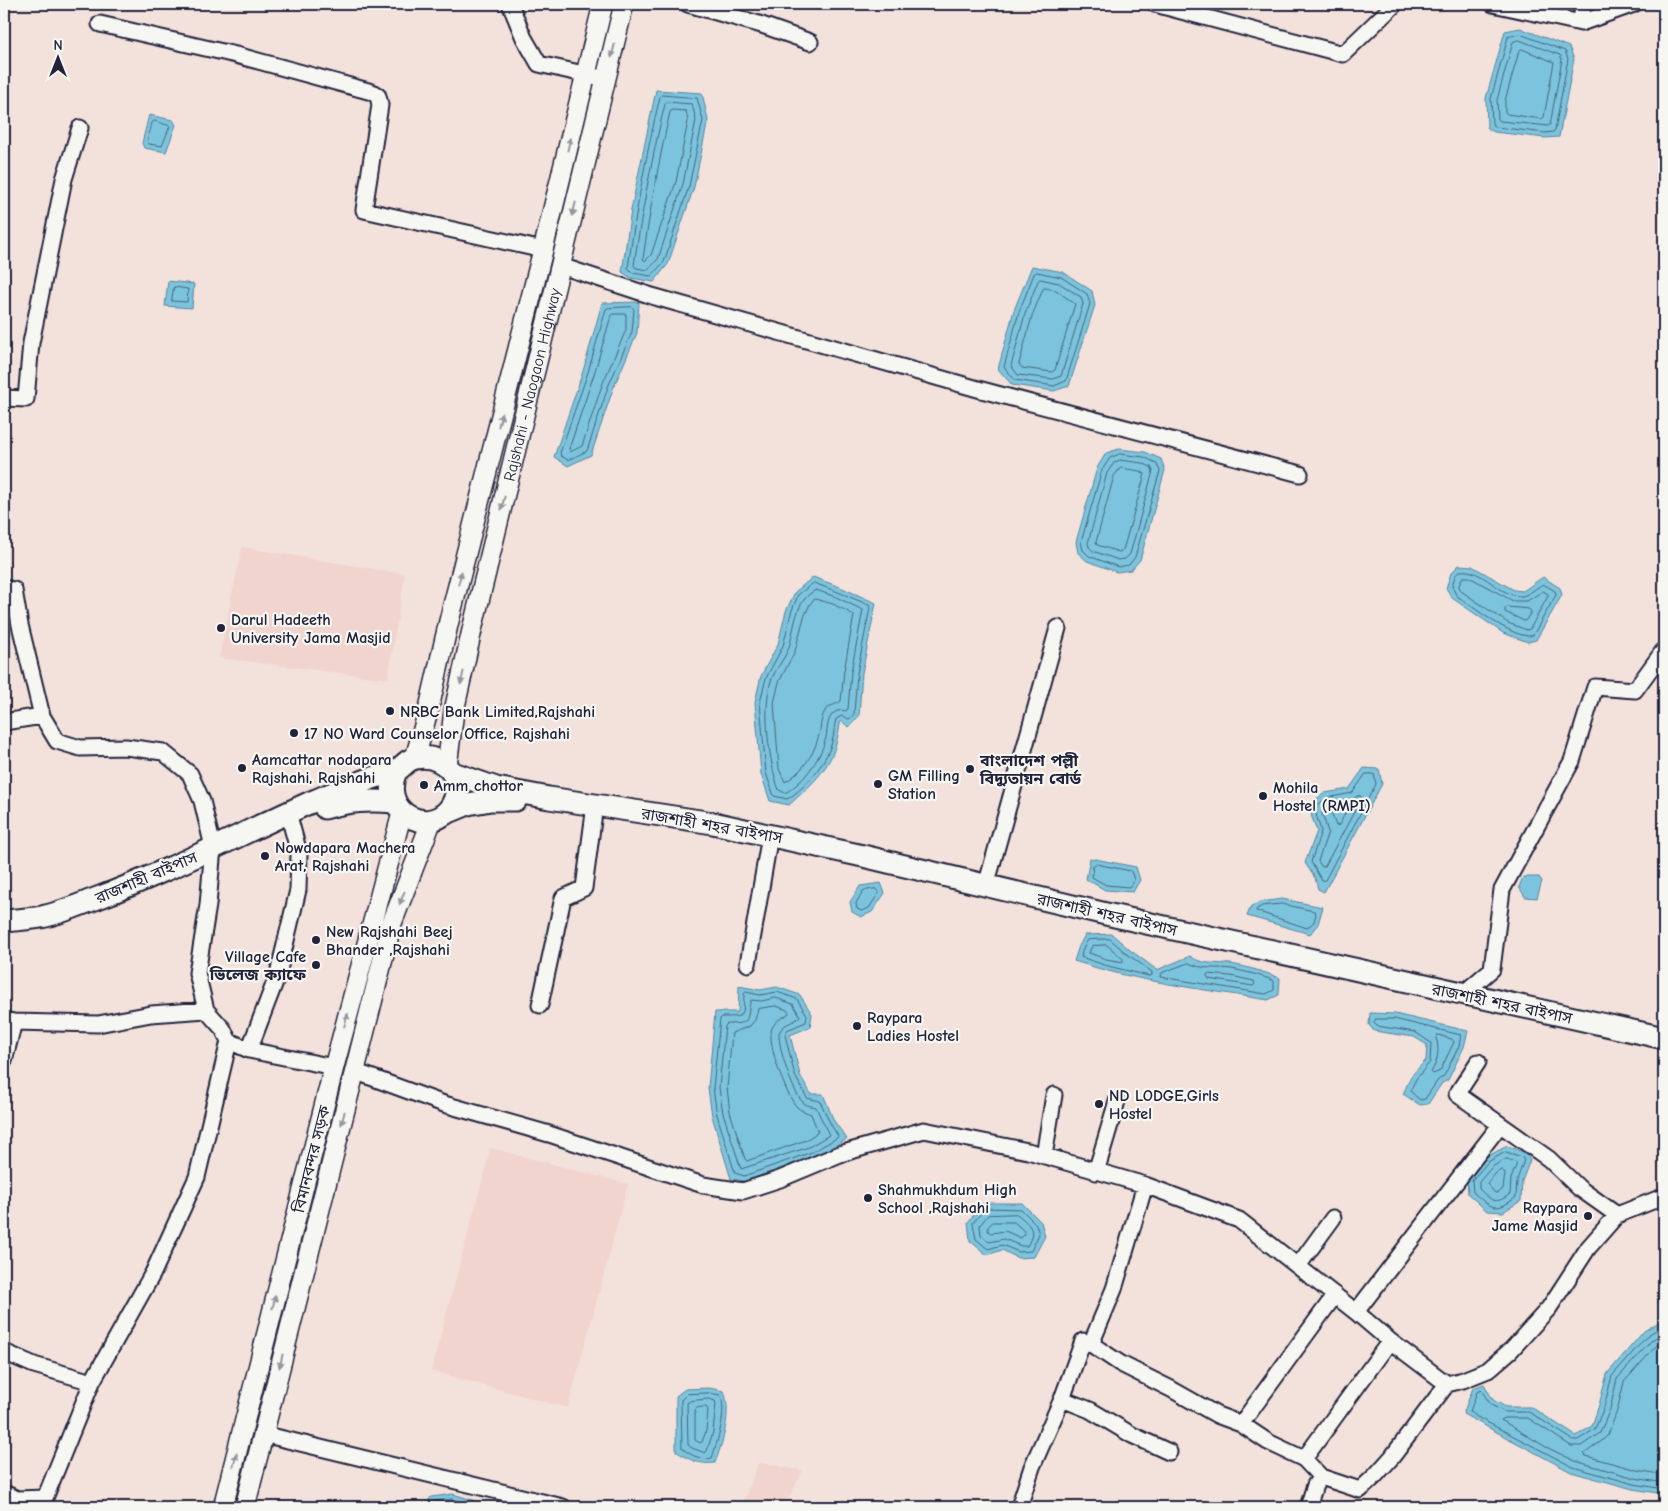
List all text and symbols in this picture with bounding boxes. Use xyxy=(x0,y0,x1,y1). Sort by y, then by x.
north arrow xyxy=(32,32,82,82)
text: N xyxy=(53,37,63,54)
one-way arrow xyxy=(608,44,616,59)
one-way arrow xyxy=(565,136,573,151)
one-way arrow xyxy=(570,202,578,217)
street label: Rajshahi - Naogaon Highway xyxy=(500,286,565,483)
one-way arrow xyxy=(496,413,504,428)
one-way arrow xyxy=(499,496,507,511)
one-way arrow xyxy=(456,570,464,585)
place label: Darul Hadeeth University Jama Masjid xyxy=(231,611,391,647)
marker: Darul Hadeeth University Jama Masjid xyxy=(215,622,227,634)
one-way arrow xyxy=(457,670,465,686)
place label: NRBC Bank Limited,Rajshahi xyxy=(400,703,595,721)
marker: NRBC Bank Limited,Rajshahi xyxy=(384,705,396,717)
place label: 17 NO Ward Counselor Office, Rajshahi xyxy=(304,725,570,743)
marker: 17 NO Ward Counselor Office, Rajshahi xyxy=(288,727,300,739)
place label: Aamcattar nodapara Rajshahi, Rajshahi xyxy=(252,751,392,787)
place label: বাংলাদেশ পল্লী বিদ্যুতায়ন বোর্ড xyxy=(979,752,1082,788)
marker: Aamcattar nodapara Rajshahi, Rajshahi xyxy=(236,762,248,774)
marker: বাংলাদেশ পল্লী বিদ্যুতায়ন বোর্ড xyxy=(964,763,976,775)
place label: GM Filling Station xyxy=(888,767,960,803)
place label: Amm chottor xyxy=(434,777,524,795)
marker: GM Filling Station xyxy=(872,778,884,790)
marker: Amm chottor xyxy=(418,779,430,791)
place label: Mohila Hostel (RMPI) xyxy=(1273,779,1371,815)
marker: Mohila Hostel (RMPI) xyxy=(1257,790,1269,802)
street label: রাজশাহী শহর বাইপাস xyxy=(639,804,785,847)
place label: Nowdapara Machera Arat, Rajshahi xyxy=(275,839,415,875)
street label: রাজশাহী বাইপাস xyxy=(91,847,201,908)
marker: Nowdapara Machera Arat, Rajshahi xyxy=(259,850,271,862)
street label: রাজশাহী শহর বাইপাস xyxy=(1034,889,1180,940)
one-way arrow xyxy=(398,890,405,905)
place label: New Rajshahi Beej Bhander ,Rajshahi xyxy=(326,923,453,959)
marker: New Rajshahi Beej Bhander ,Rajshahi xyxy=(310,934,322,946)
place label: Village Cafe ভিলেজ ক্যাফে xyxy=(209,948,307,984)
marker: Village Cafe ভিলেজ ক্যাফে xyxy=(310,959,322,971)
street label: রাজশাহী শহর বাইপাস xyxy=(1429,979,1575,1028)
place label: Raypara Ladies Hostel xyxy=(867,1009,959,1045)
one-way arrow xyxy=(343,1013,351,1028)
marker: Raypara Ladies Hostel xyxy=(851,1020,863,1032)
place label: ND LODGE,Girls Hostel xyxy=(1109,1087,1219,1123)
marker: ND LODGE,Girls Hostel xyxy=(1093,1098,1105,1110)
street label: বিমানবন্দর সড়ক xyxy=(289,1103,334,1216)
one-way arrow xyxy=(339,1111,347,1126)
place label: Shahmukhdum High School ,Rajshahi xyxy=(878,1181,1017,1217)
marker: Shahmukhdum High School ,Rajshahi xyxy=(862,1192,874,1204)
place label: Raypara Jame Masjid xyxy=(1492,1199,1578,1235)
marker: Raypara Jame Masjid xyxy=(1582,1210,1594,1222)
one-way arrow xyxy=(270,1295,278,1310)
one-way arrow xyxy=(277,1353,285,1368)
one-way arrow xyxy=(231,1452,239,1467)

